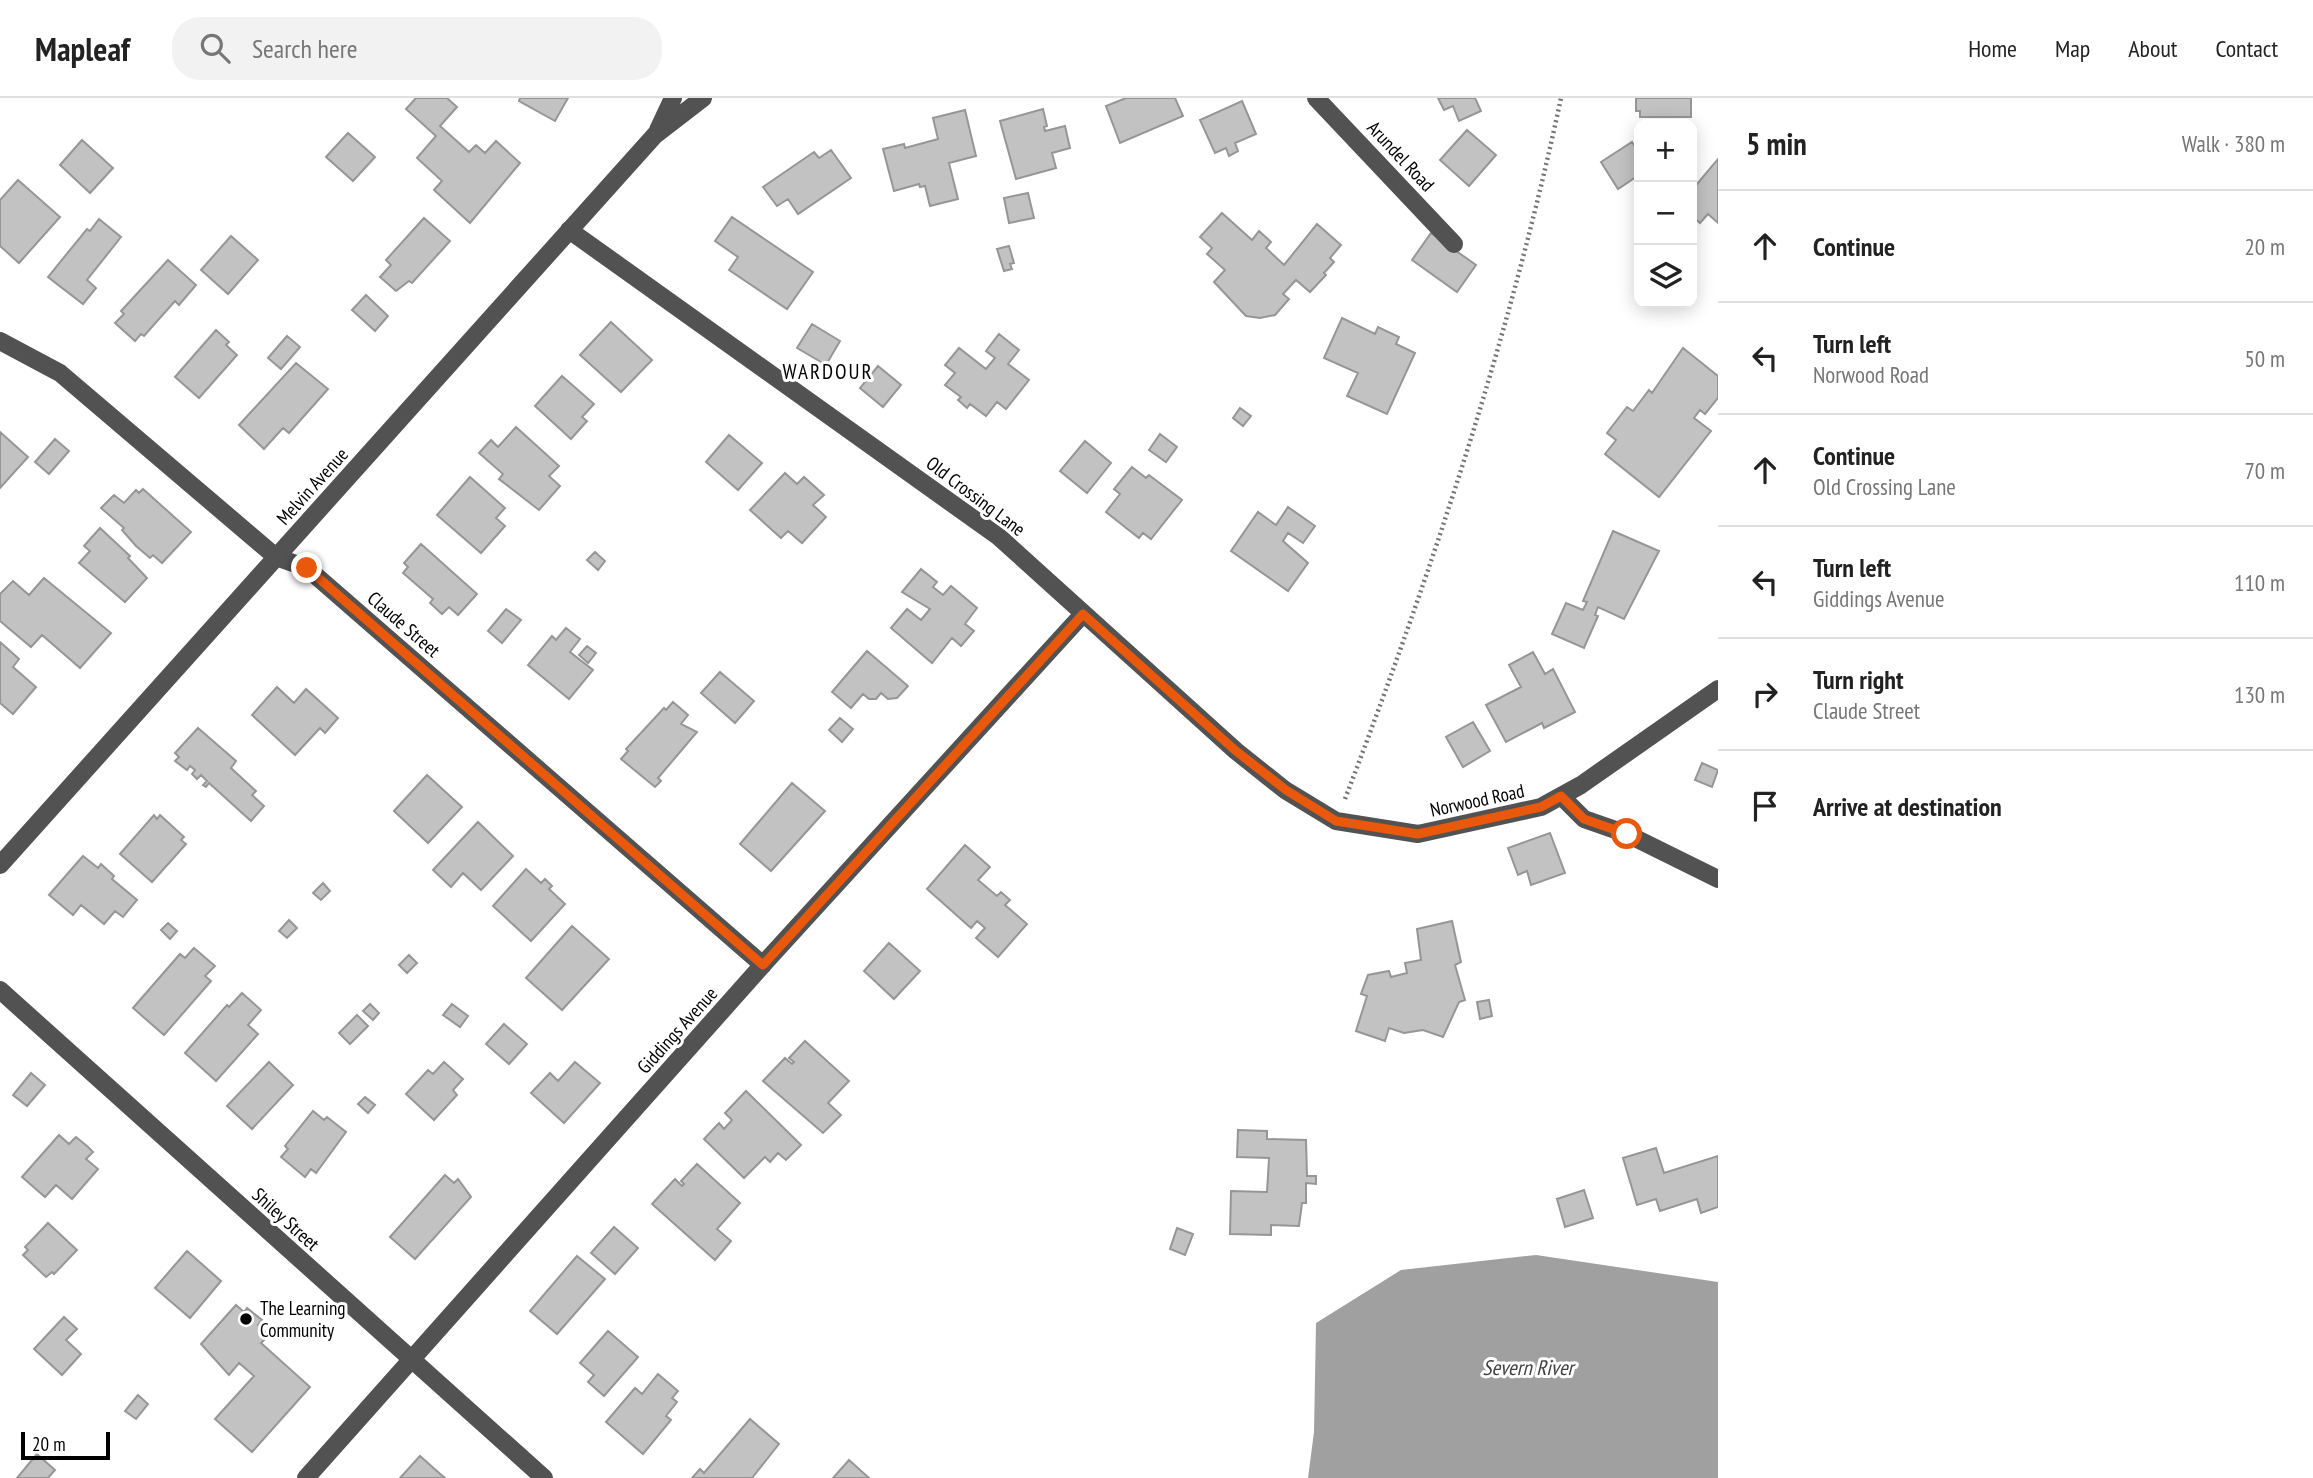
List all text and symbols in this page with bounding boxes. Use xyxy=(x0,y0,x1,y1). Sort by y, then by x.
search box xyxy=(172,17,662,80)
text: Mapleaf xyxy=(35,27,130,70)
icon: search xyxy=(196,29,234,67)
text: Search here xyxy=(252,32,358,65)
text: Home xyxy=(1968,33,2017,64)
text: Map xyxy=(2055,33,2090,64)
text: About xyxy=(2128,33,2177,64)
text: Contact xyxy=(2215,33,2278,64)
street label: Arundel Road xyxy=(1362,116,1440,196)
map controls xyxy=(1634,119,1697,308)
button: + xyxy=(1634,119,1697,182)
text: 5 min xyxy=(1746,124,1807,163)
text: Walk · 380 m xyxy=(2182,129,2285,158)
button: − xyxy=(1634,182,1697,245)
icon: ahead xyxy=(1746,227,1784,265)
text: Continue xyxy=(1813,230,1895,263)
text: 20 m xyxy=(2244,232,2285,261)
button: layers xyxy=(1634,245,1697,308)
text: Turn left xyxy=(1813,327,1891,360)
icon: left xyxy=(1746,339,1784,377)
text: 50 m xyxy=(2244,344,2285,373)
district label: WARDOUR xyxy=(782,358,874,385)
text: Norwood Road xyxy=(1813,360,1929,389)
text: Continue xyxy=(1813,439,1895,472)
street label: Melvin Avenue xyxy=(271,442,353,530)
street label: Old Crossing Lane xyxy=(922,451,1030,541)
icon: ahead xyxy=(1746,451,1784,489)
text: 70 m xyxy=(2244,456,2285,485)
text: Old Crossing Lane xyxy=(1813,472,1956,501)
text: Turn left xyxy=(1813,551,1891,584)
route end xyxy=(291,552,322,583)
icon: left xyxy=(1746,563,1784,601)
text: 110 m xyxy=(2234,568,2285,597)
text: Giddings Avenue xyxy=(1813,584,1944,613)
street label: Claude Street xyxy=(363,586,446,663)
text: Turn right xyxy=(1813,663,1904,696)
icon: right xyxy=(1746,675,1784,713)
text: 130 m xyxy=(2234,680,2285,709)
text: Claude Street xyxy=(1813,696,1920,725)
street label: Norwood Road xyxy=(1428,778,1526,822)
icon: arrive xyxy=(1746,787,1784,825)
text: Arrive at destination xyxy=(1813,790,2002,823)
route start xyxy=(1611,818,1642,849)
street label: Giddings Avenue xyxy=(632,982,722,1078)
street label: Shiley Street xyxy=(247,1182,325,1256)
place label: The Learning Community xyxy=(260,1296,345,1342)
marker: The Learning Community xyxy=(238,1311,254,1327)
water label: Severn River xyxy=(1483,1354,1577,1381)
scale bar xyxy=(21,1429,110,1461)
text: 20 m xyxy=(32,1432,66,1456)

